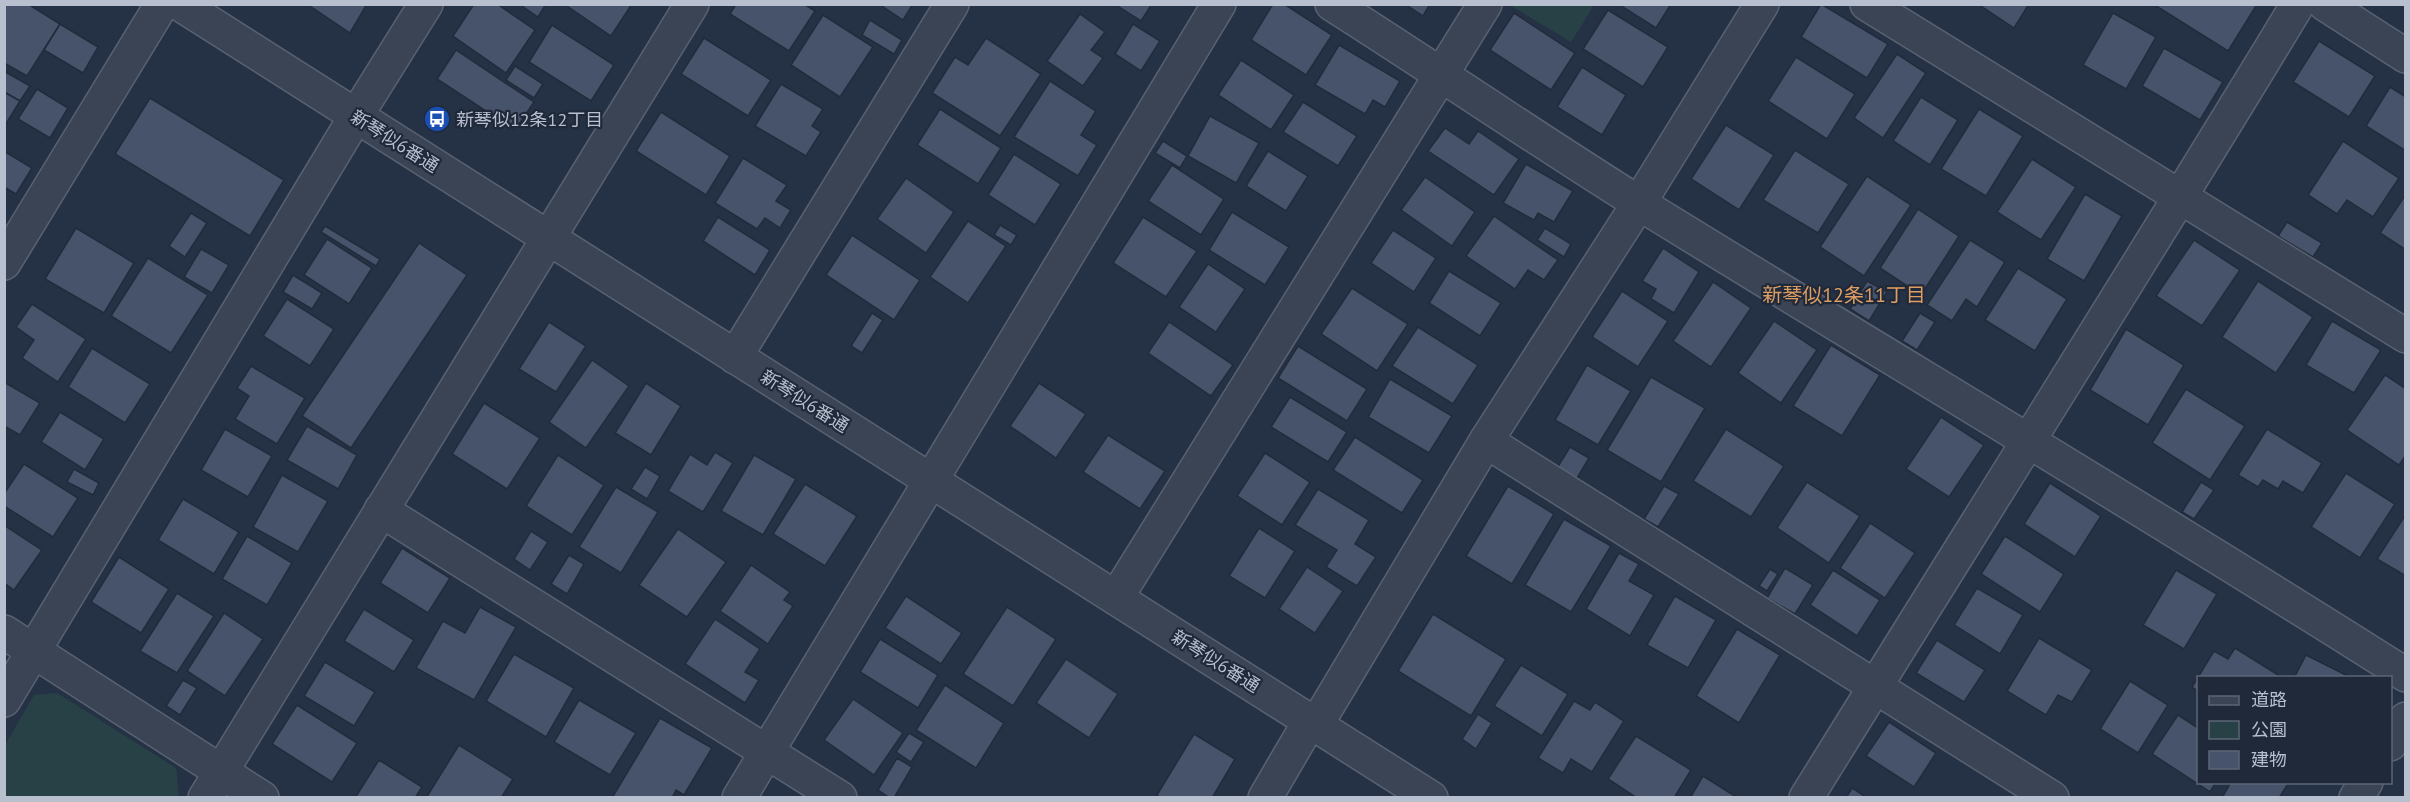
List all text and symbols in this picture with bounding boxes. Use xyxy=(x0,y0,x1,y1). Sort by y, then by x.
bus stop icon: 新琴似12条12丁目 xyxy=(422,104,452,134)
street label: 新琴似6番通 xyxy=(347,105,443,177)
place label: 新琴似12条12丁目 xyxy=(456,108,603,131)
district label: 新琴似12条11丁目 xyxy=(1762,282,1926,308)
street label: 新琴似6番通 xyxy=(757,365,853,437)
street label: 新琴似6番通 xyxy=(1168,625,1264,697)
legend xyxy=(2197,676,2392,784)
text: 道路 xyxy=(2251,688,2287,711)
text: 公園 xyxy=(2251,718,2287,741)
text: 建物 xyxy=(2251,748,2287,771)

